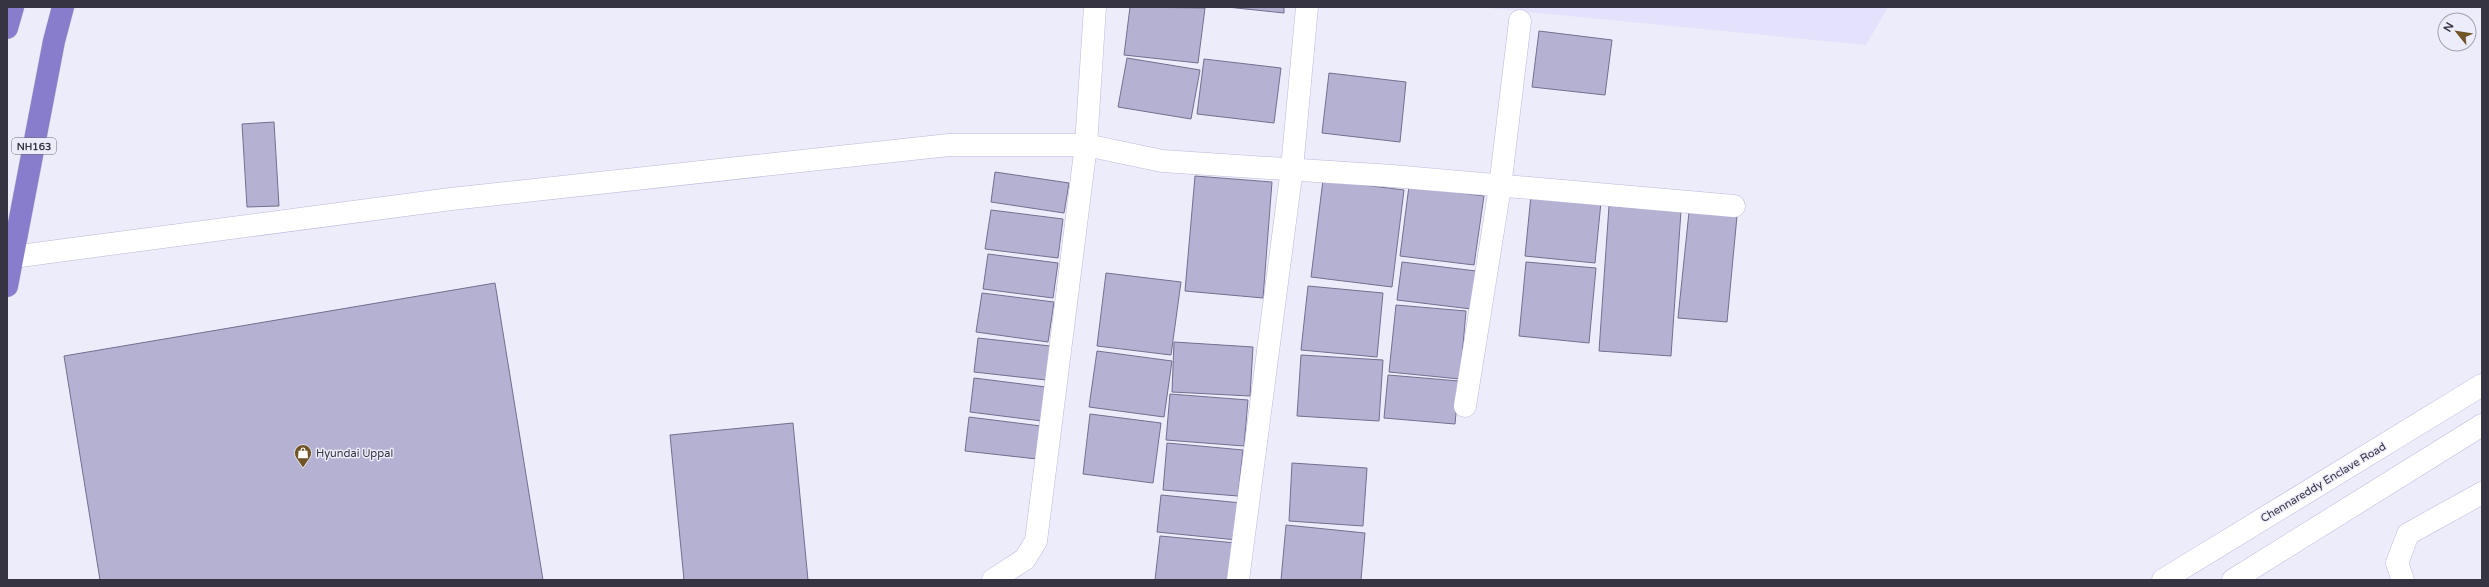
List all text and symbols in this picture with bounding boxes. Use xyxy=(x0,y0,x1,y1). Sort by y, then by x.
north arrow xyxy=(2437,12,2477,52)
text: N xyxy=(2441,20,2457,34)
road number: NH163 xyxy=(12,138,56,154)
street label: Chennareddy Enclave Road xyxy=(2258,440,2388,525)
shop icon: Hyundai Uppal xyxy=(293,443,313,468)
place label: Hyundai Uppal xyxy=(316,447,393,460)

